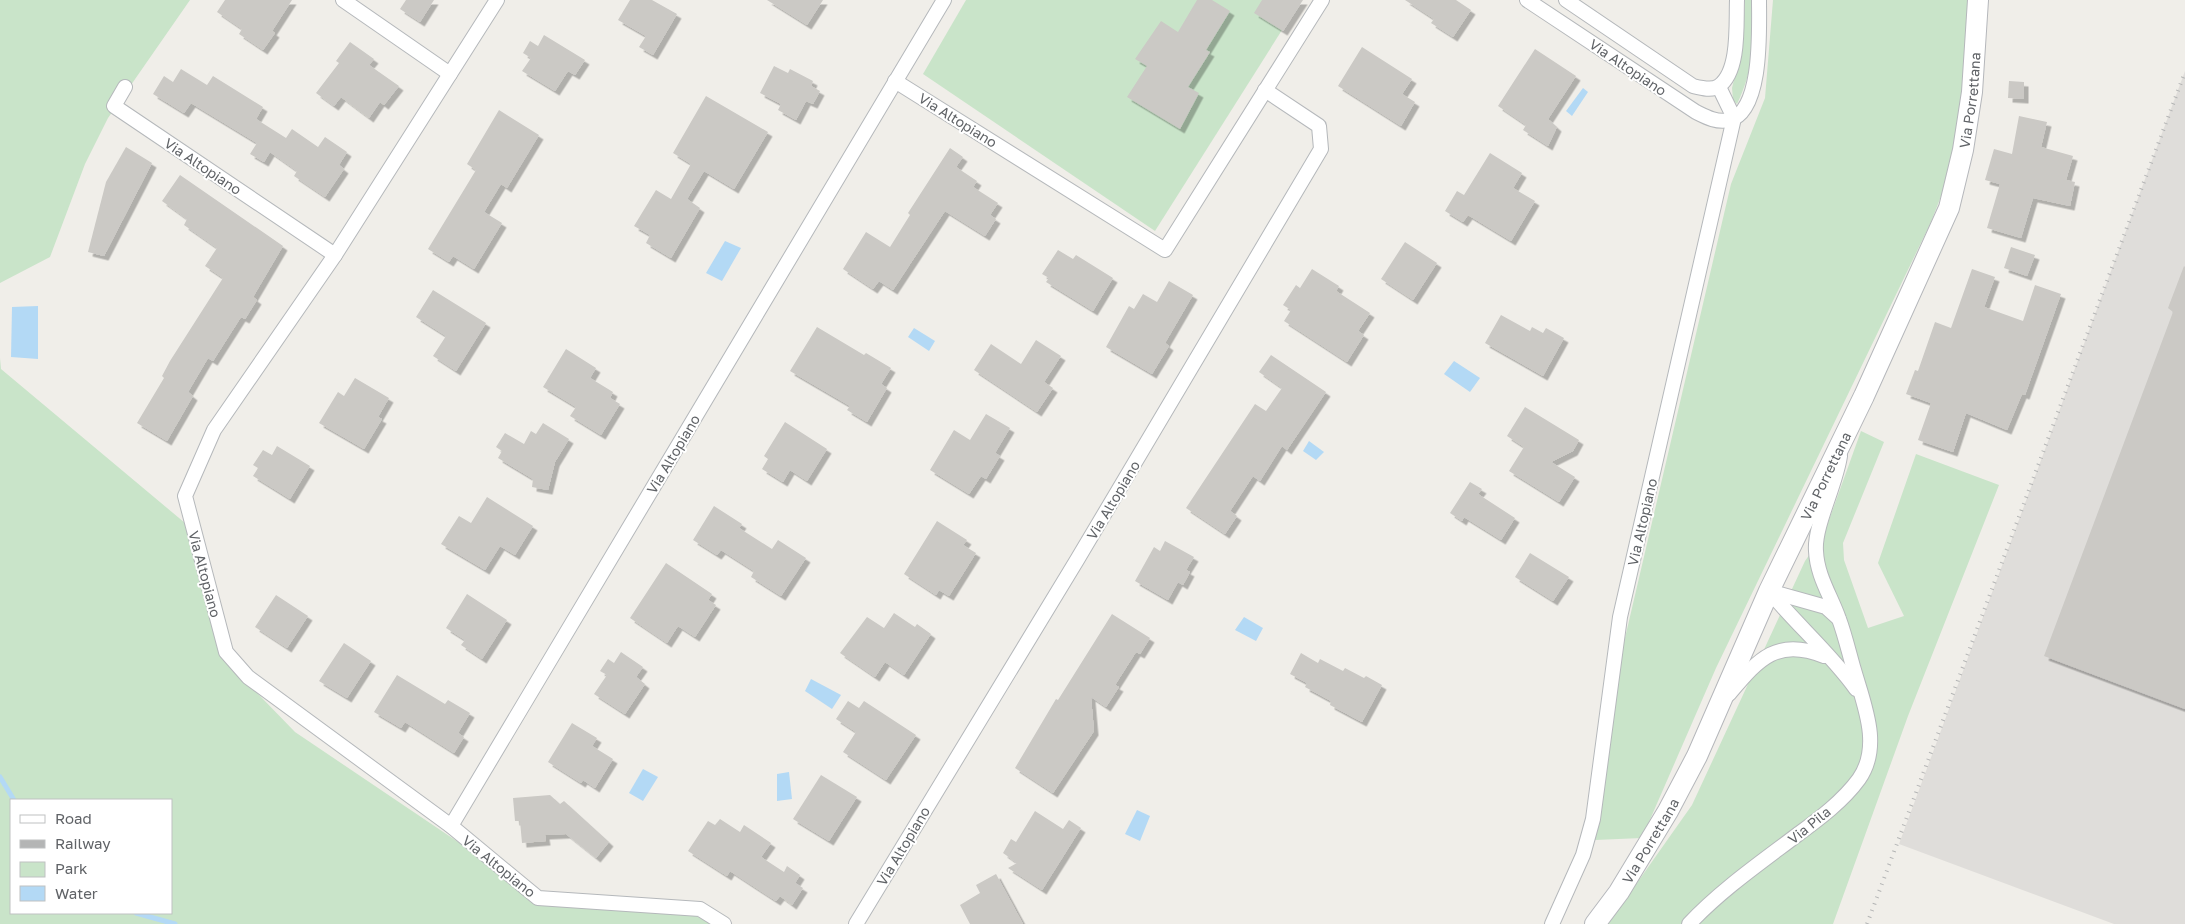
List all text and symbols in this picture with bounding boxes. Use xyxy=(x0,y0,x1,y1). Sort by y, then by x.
street label: Via Altopiano xyxy=(1586,35,1670,99)
street label: Via Porrettana xyxy=(1955,52,1983,149)
street label: Via Altopiano xyxy=(916,89,1000,151)
street label: Via Altopiano xyxy=(161,134,245,198)
street label: Via Altopiano xyxy=(643,411,703,497)
street label: Via Porrettana xyxy=(1796,429,1854,523)
street label: Via Altopiano xyxy=(1083,457,1143,543)
street label: Via Altopiano xyxy=(1624,477,1660,567)
street label: Via Altopiano xyxy=(185,529,225,619)
street label: Via Porrettana xyxy=(1618,795,1682,886)
legend xyxy=(10,799,172,914)
street label: Via Altopiano xyxy=(873,803,933,889)
street label: Via Pila xyxy=(1784,803,1834,847)
text: Road xyxy=(55,809,92,827)
street label: Via Altopiano xyxy=(459,831,539,901)
text: Railway xyxy=(55,834,111,852)
text: Park xyxy=(55,859,88,877)
text: Water xyxy=(55,884,98,902)

